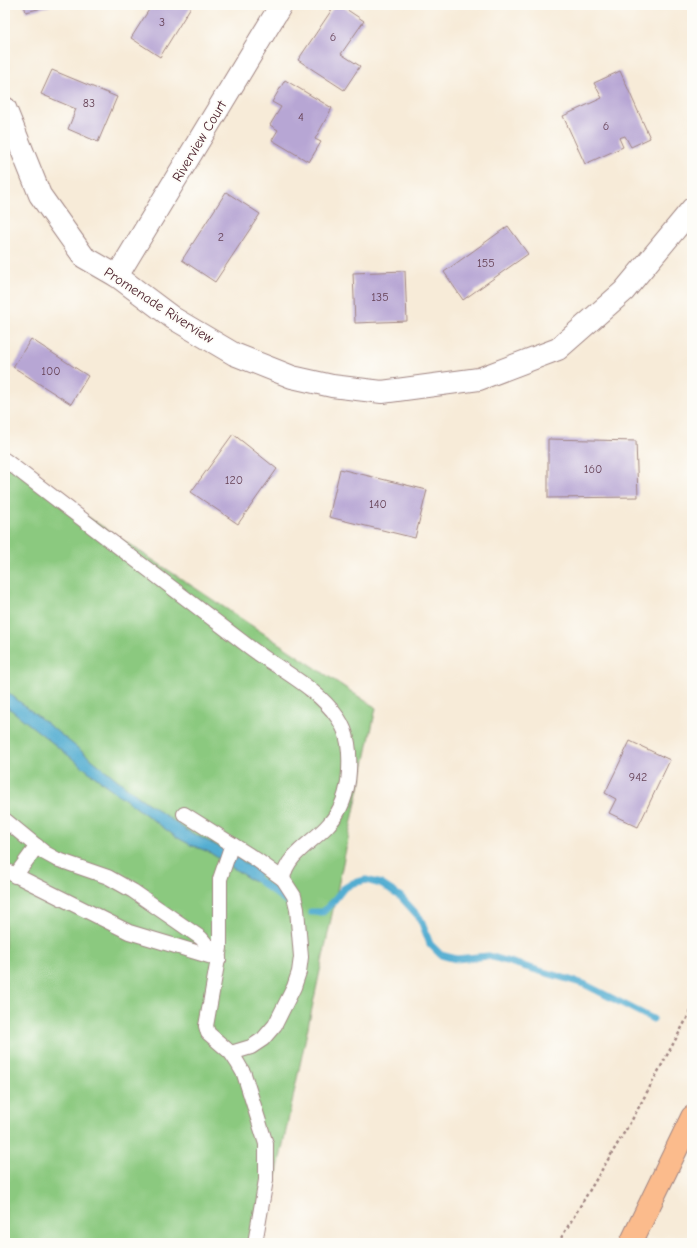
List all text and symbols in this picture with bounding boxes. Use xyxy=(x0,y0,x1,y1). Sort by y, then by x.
house number: 3 xyxy=(159,15,165,29)
house number: 6 xyxy=(330,30,336,44)
house number: 83 xyxy=(83,96,95,110)
street label: Riverview Court xyxy=(169,97,231,185)
house number: 4 xyxy=(298,110,304,124)
house number: 6 xyxy=(603,119,609,133)
house number: 2 xyxy=(218,230,224,244)
house number: 155 xyxy=(477,256,495,270)
street label: Promenade Riverview xyxy=(101,264,217,348)
house number: 135 xyxy=(371,290,389,304)
house number: 100 xyxy=(41,364,61,378)
house number: 160 xyxy=(584,462,602,476)
house number: 120 xyxy=(225,473,243,487)
house number: 140 xyxy=(369,497,387,511)
house number: 942 xyxy=(629,770,647,784)

